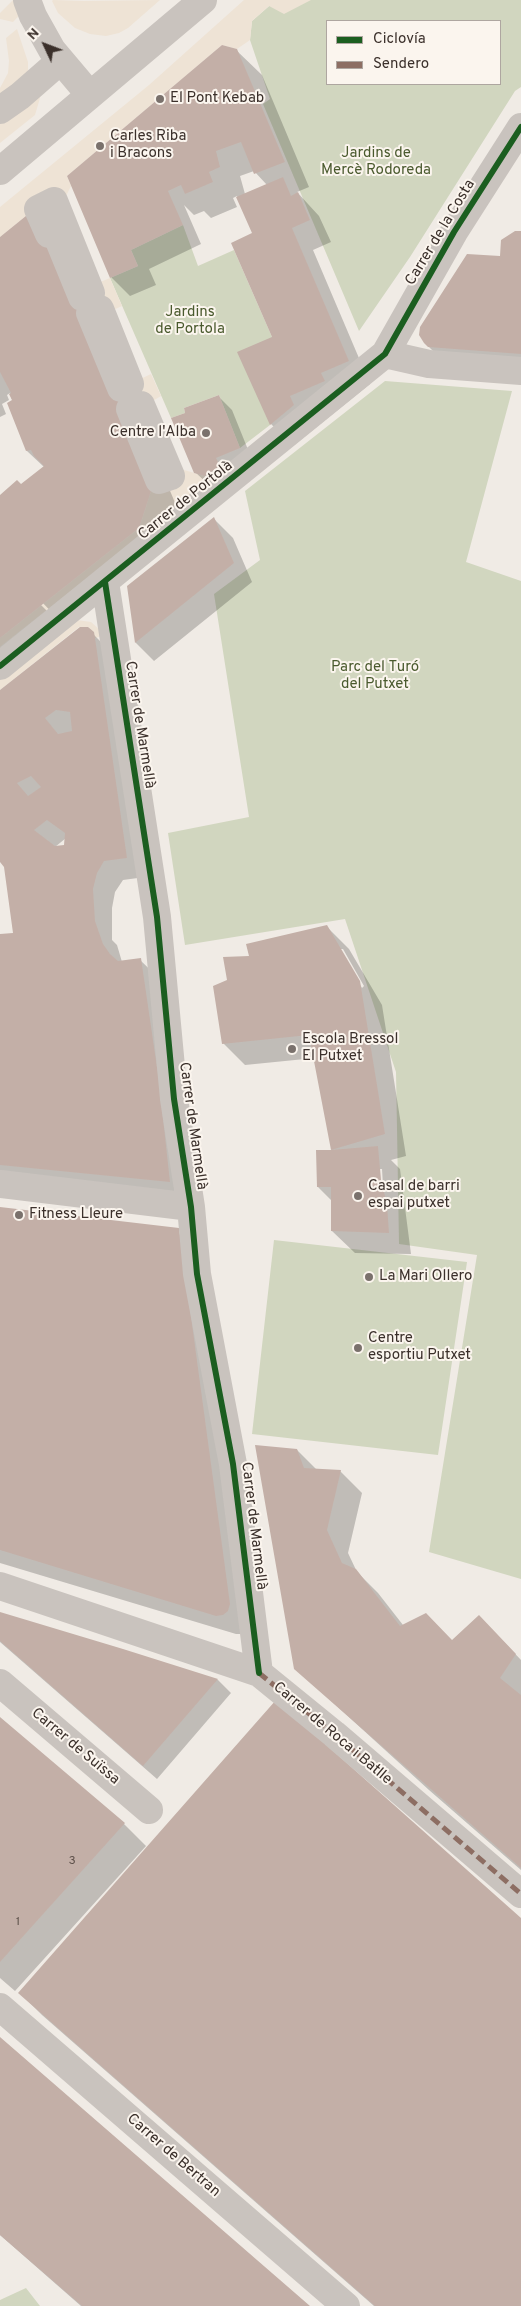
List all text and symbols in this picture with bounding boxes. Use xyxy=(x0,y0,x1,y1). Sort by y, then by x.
north arrow xyxy=(20,20,70,70)
legend xyxy=(326,20,501,85)
text: N xyxy=(24,25,43,44)
text: Ciclovía xyxy=(373,30,426,49)
text: Sendero xyxy=(373,55,429,74)
place label: El Pont Kebab xyxy=(170,90,264,108)
marker: El Pont Kebab xyxy=(154,93,166,105)
place label: Carles Riba i Bracons xyxy=(110,128,186,163)
marker: Carles Riba i Bracons xyxy=(94,140,106,152)
park label: Jardins de Mercè Rodoreda xyxy=(321,145,431,180)
street label: Carrer de la Costa xyxy=(402,177,480,289)
park label: Jardins de Portola xyxy=(155,304,225,339)
place label: Centre l'Alba xyxy=(110,424,196,442)
marker: Centre l'Alba xyxy=(200,427,212,439)
street label: Carrer de Portolà xyxy=(135,457,237,545)
park label: Parc del Turó del Putxet xyxy=(331,659,419,694)
street label: Carrer de Marmellà xyxy=(120,660,158,790)
place label: Escola Bressol El Putxet xyxy=(302,1031,398,1066)
marker: Escola Bressol El Putxet xyxy=(286,1043,298,1055)
street label: Carrer de Marmellà xyxy=(174,1061,210,1191)
place label: Casal de barri espai putxet xyxy=(368,1178,460,1213)
marker: Casal de barri espai putxet xyxy=(352,1190,364,1202)
place label: Fitness Lleure xyxy=(29,1206,123,1224)
marker: Fitness Lleure xyxy=(13,1209,25,1221)
place label: La Mari Ollero xyxy=(379,1268,472,1286)
marker: La Mari Ollero xyxy=(363,1271,375,1283)
place label: Centre esportiu Putxet xyxy=(368,1330,471,1365)
marker: Centre esportiu Putxet xyxy=(352,1342,364,1354)
street label: Carrer de Marmellà xyxy=(236,1461,270,1591)
street label: Carrer de Roca i Batlle xyxy=(269,1679,395,1789)
street label: Carrer de Suïssa xyxy=(27,1705,123,1789)
house number: 3 xyxy=(68,1855,76,1869)
house number: 1 xyxy=(16,1916,20,1930)
street label: Carrer de Bertran xyxy=(123,2110,223,2202)

